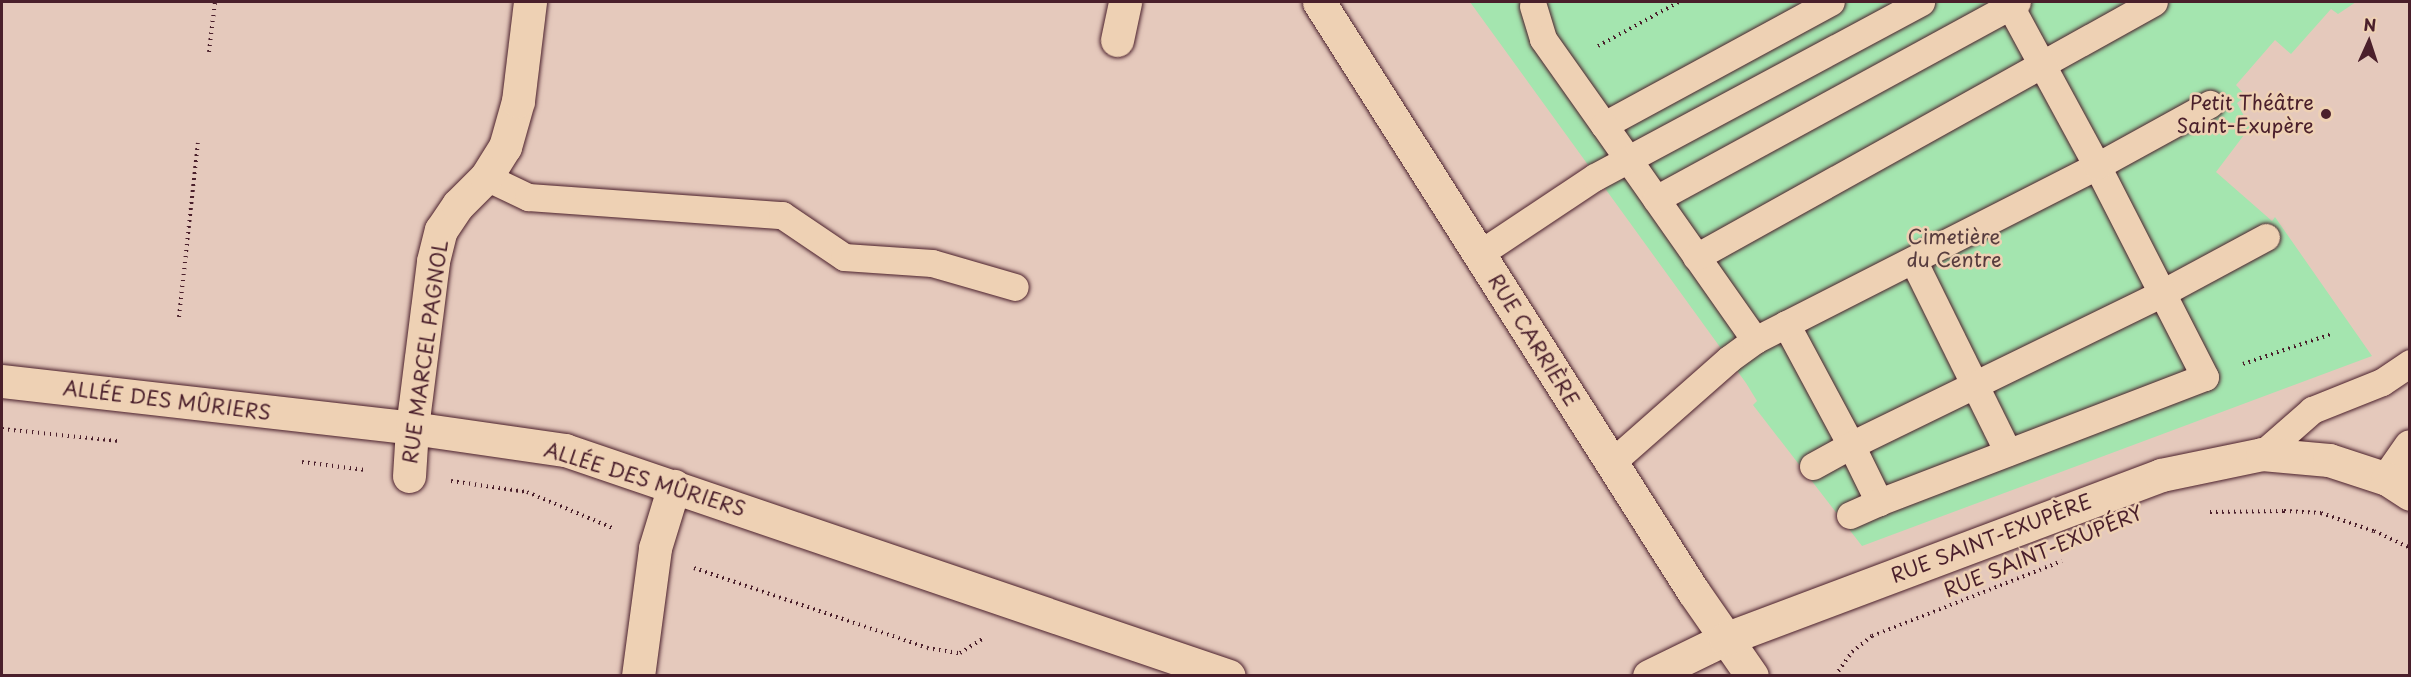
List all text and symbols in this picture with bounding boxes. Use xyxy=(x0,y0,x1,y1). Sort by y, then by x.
north arrow xyxy=(2339,12,2399,72)
text: N xyxy=(2363,12,2377,36)
place label: Petit Théâtre Saint-Exupère xyxy=(2176,90,2314,137)
marker: Petit Théâtre Saint-Exupère xyxy=(2319,107,2333,121)
park label: Cimetière du Centre xyxy=(1906,225,2002,272)
street label: RUE MARCEL PAGNOL xyxy=(397,238,453,466)
street label: RUE CARRIÈRE xyxy=(1483,269,1585,411)
street label: ALLÉE DES MÛRIERS xyxy=(61,375,273,425)
street label: ALLÉE DES MÛRIERS xyxy=(541,437,749,521)
street label: RUE SAINT-EXUPÈRE xyxy=(1887,488,2095,588)
street label: RUE SAINT-EXUPÉRY xyxy=(1939,500,2147,602)

